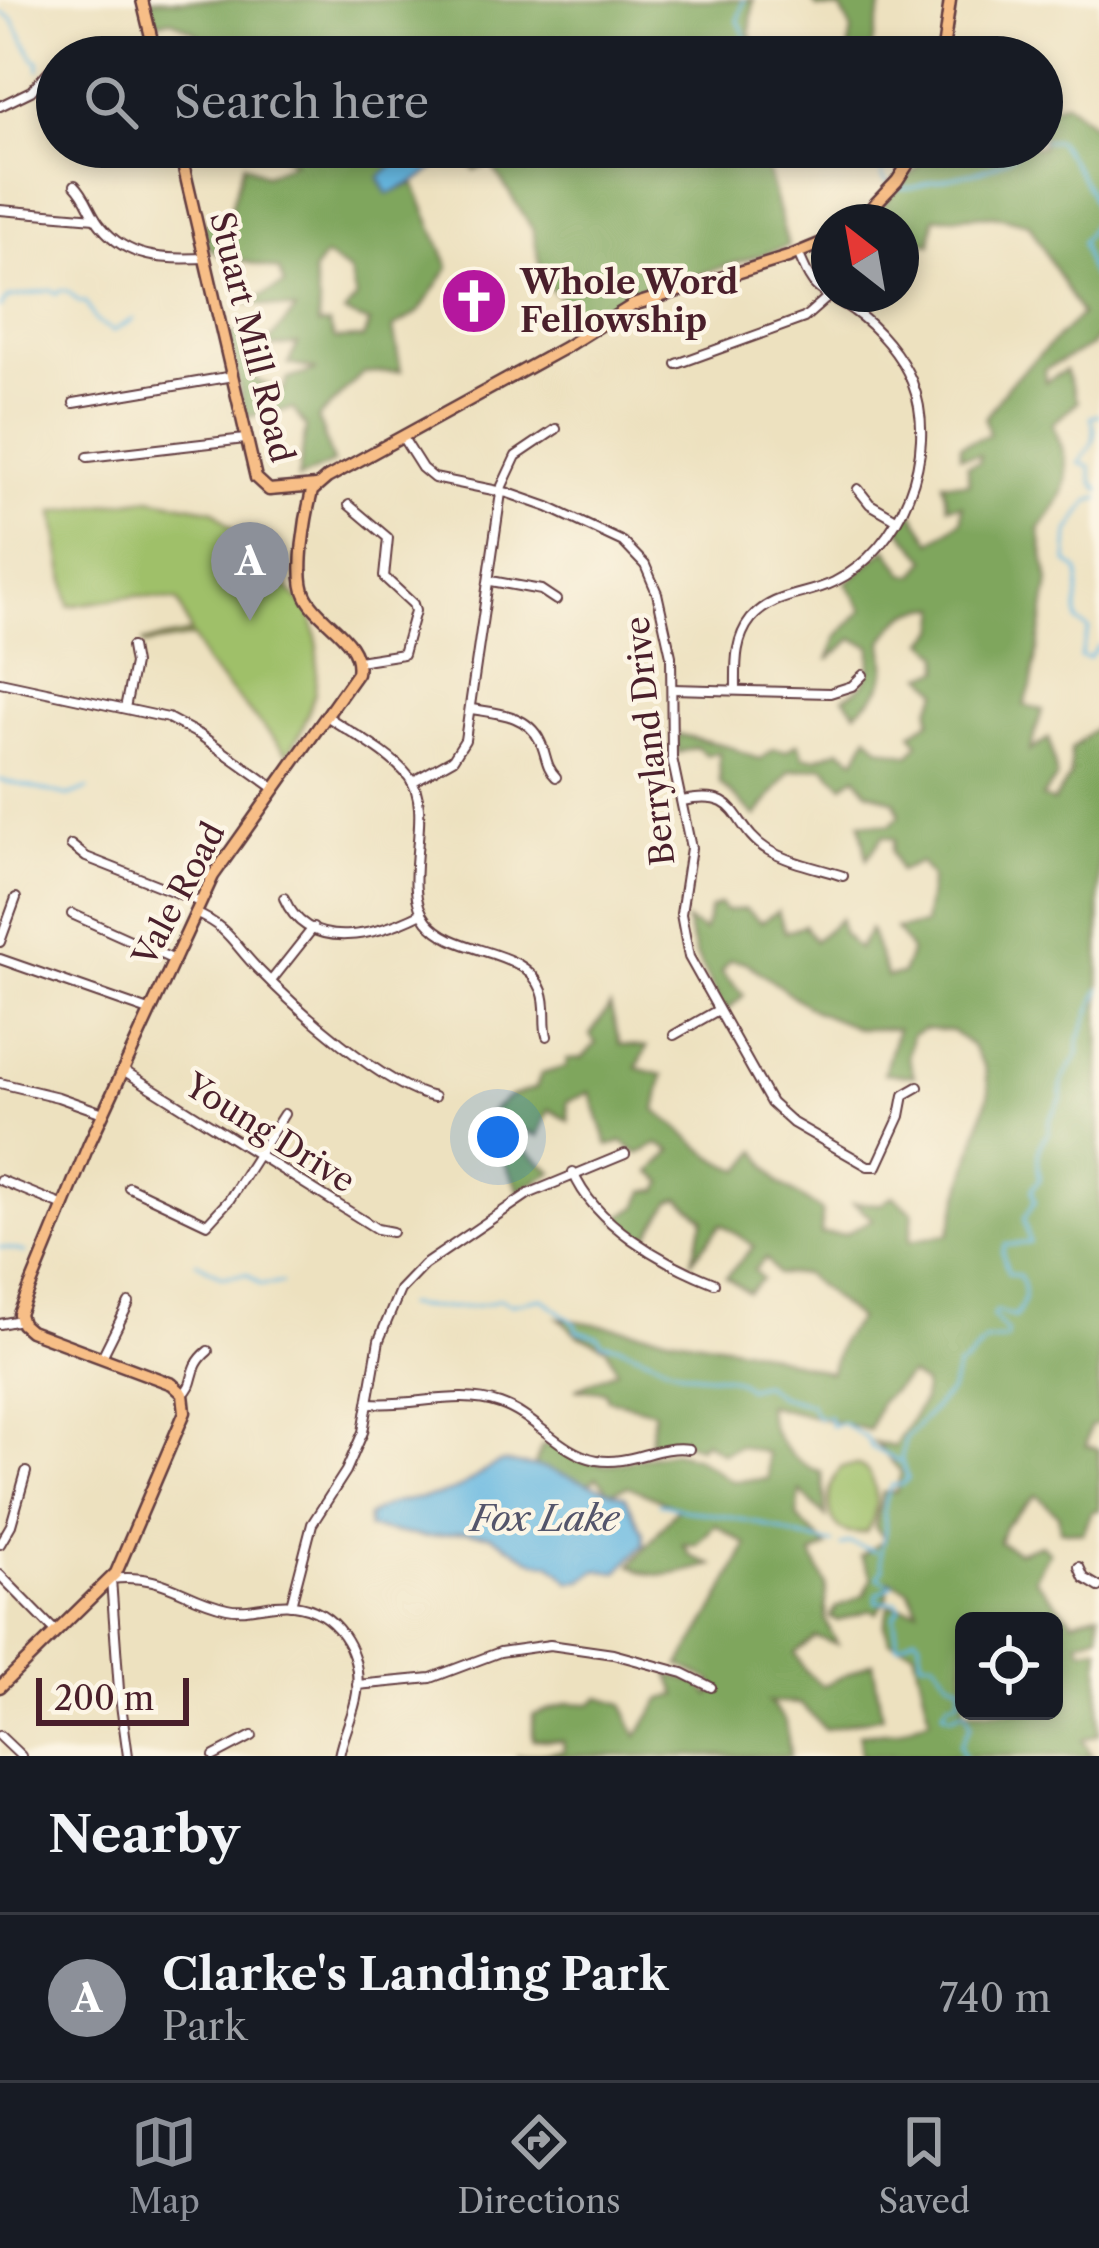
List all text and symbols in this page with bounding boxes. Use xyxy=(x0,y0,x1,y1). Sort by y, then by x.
search box xyxy=(36,36,1063,168)
icon: search xyxy=(78,69,144,135)
text: Search here xyxy=(174,74,429,130)
north arrow xyxy=(811,204,919,312)
street label: Stuart Mill Road xyxy=(201,207,303,467)
place label: Whole Word Fellowship xyxy=(519,262,738,341)
church icon: Whole Word Fellowship xyxy=(439,266,509,336)
pin: A xyxy=(211,522,289,621)
street label: Berryland Drive xyxy=(617,615,683,867)
street label: Vale Road xyxy=(124,815,234,974)
street label: Young Drive xyxy=(177,1064,363,1201)
your location xyxy=(468,1107,528,1167)
water label: Fox Lake xyxy=(467,1496,621,1540)
map controls xyxy=(955,1612,1063,1720)
button: locate xyxy=(955,1612,1063,1720)
scale bar xyxy=(36,1672,189,1725)
text: 200 m xyxy=(54,1678,154,1719)
text: Nearby xyxy=(48,1803,240,1865)
text: Clarke's Landing Park xyxy=(162,1946,668,2002)
text: A xyxy=(72,1974,102,2022)
text: 740 m xyxy=(939,1974,1051,2022)
text: Park xyxy=(162,2002,247,2050)
tab: Map xyxy=(129,2109,200,2222)
tab: Directions xyxy=(458,2109,621,2222)
tab: Saved xyxy=(878,2109,970,2222)

